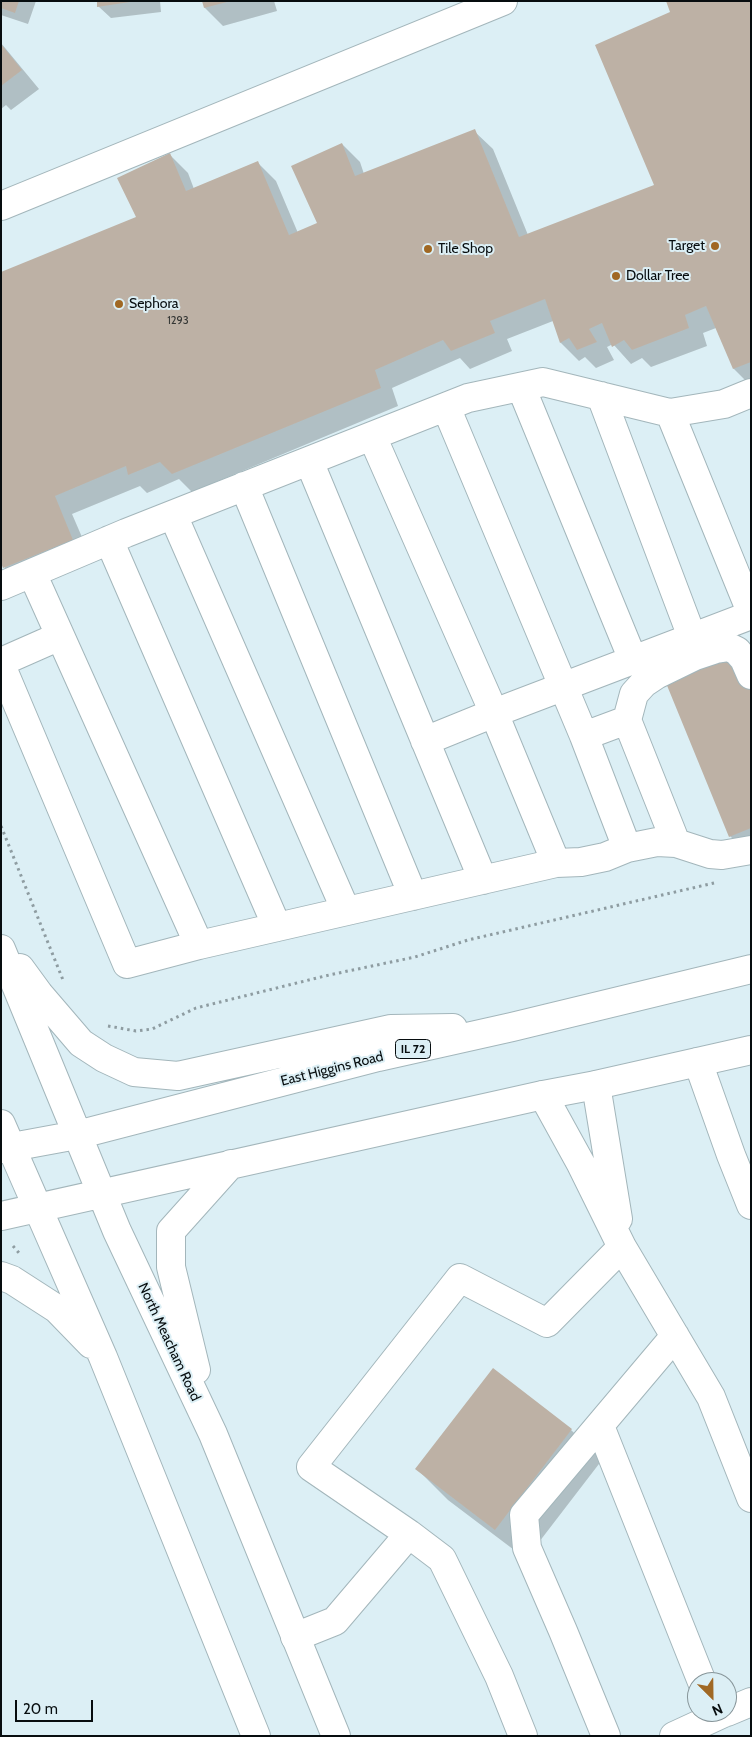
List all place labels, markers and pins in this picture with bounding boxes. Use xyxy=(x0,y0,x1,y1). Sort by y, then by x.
place label: Target xyxy=(668,238,705,254)
marker: Target xyxy=(709,240,721,252)
place label: Tile Shop xyxy=(438,241,493,257)
marker: Tile Shop xyxy=(422,243,434,255)
place label: Dollar Tree xyxy=(626,268,690,284)
marker: Dollar Tree xyxy=(610,270,622,282)
place label: Sephora xyxy=(129,296,178,312)
marker: Sephora xyxy=(113,298,125,310)

